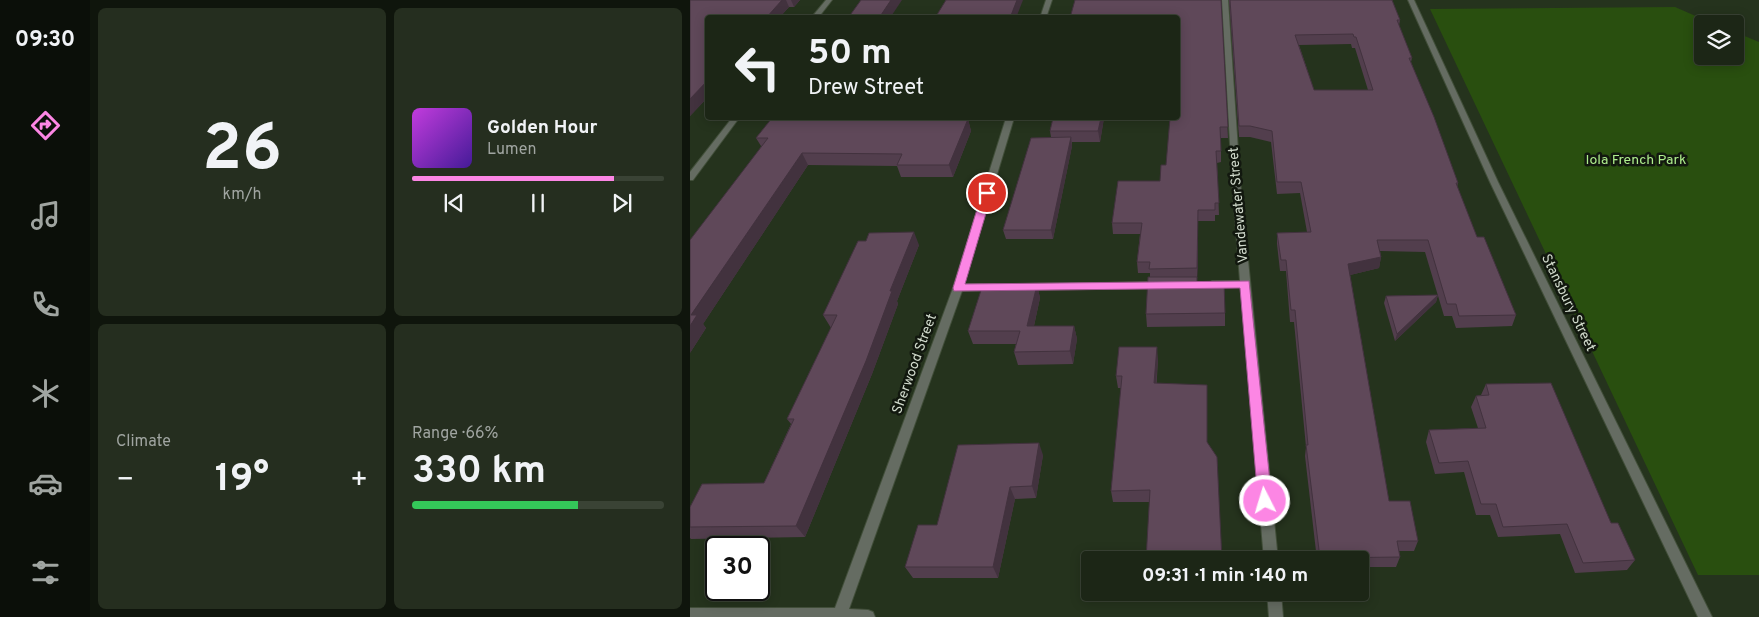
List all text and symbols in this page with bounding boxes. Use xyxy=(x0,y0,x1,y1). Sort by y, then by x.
map controls xyxy=(1694,15,1744,65)
button: layers xyxy=(1694,15,1744,65)
text: 09:30 xyxy=(15,27,75,54)
text: 50 m xyxy=(808,32,892,76)
icon: left xyxy=(725,35,790,100)
text: Drew Street xyxy=(808,75,924,102)
icon: directions xyxy=(28,108,63,143)
text: 26 xyxy=(202,111,282,193)
text: Golden Hour xyxy=(487,116,598,140)
text: Lumen xyxy=(487,140,537,160)
street label: Vandewater Street xyxy=(1225,146,1253,264)
park label: Iola French Park xyxy=(1586,152,1686,169)
pin xyxy=(966,172,1008,214)
icon: arrive xyxy=(973,179,1001,207)
text: km/h xyxy=(223,185,261,205)
icon: previous xyxy=(440,189,468,217)
icon: pause xyxy=(524,189,552,217)
icon: next xyxy=(608,189,636,217)
icon: music xyxy=(28,198,63,233)
street label: Stansbury Street xyxy=(1537,252,1599,354)
icon: phone xyxy=(28,287,63,322)
street label: Sherwood Street xyxy=(889,312,941,416)
icon: climate xyxy=(28,376,63,411)
text: Range · 66% xyxy=(412,424,498,444)
text: Climate xyxy=(116,432,171,452)
text: 330 km xyxy=(412,448,546,497)
text: 19° xyxy=(215,456,269,505)
text: − xyxy=(116,463,134,499)
text: + xyxy=(350,463,368,499)
icon: car xyxy=(28,466,63,501)
position arrow xyxy=(1238,474,1290,526)
speed limit sign: 30 xyxy=(705,536,770,601)
icon: filters xyxy=(28,555,63,590)
text: 09:31 · 1 min · 140 m xyxy=(1142,564,1308,588)

